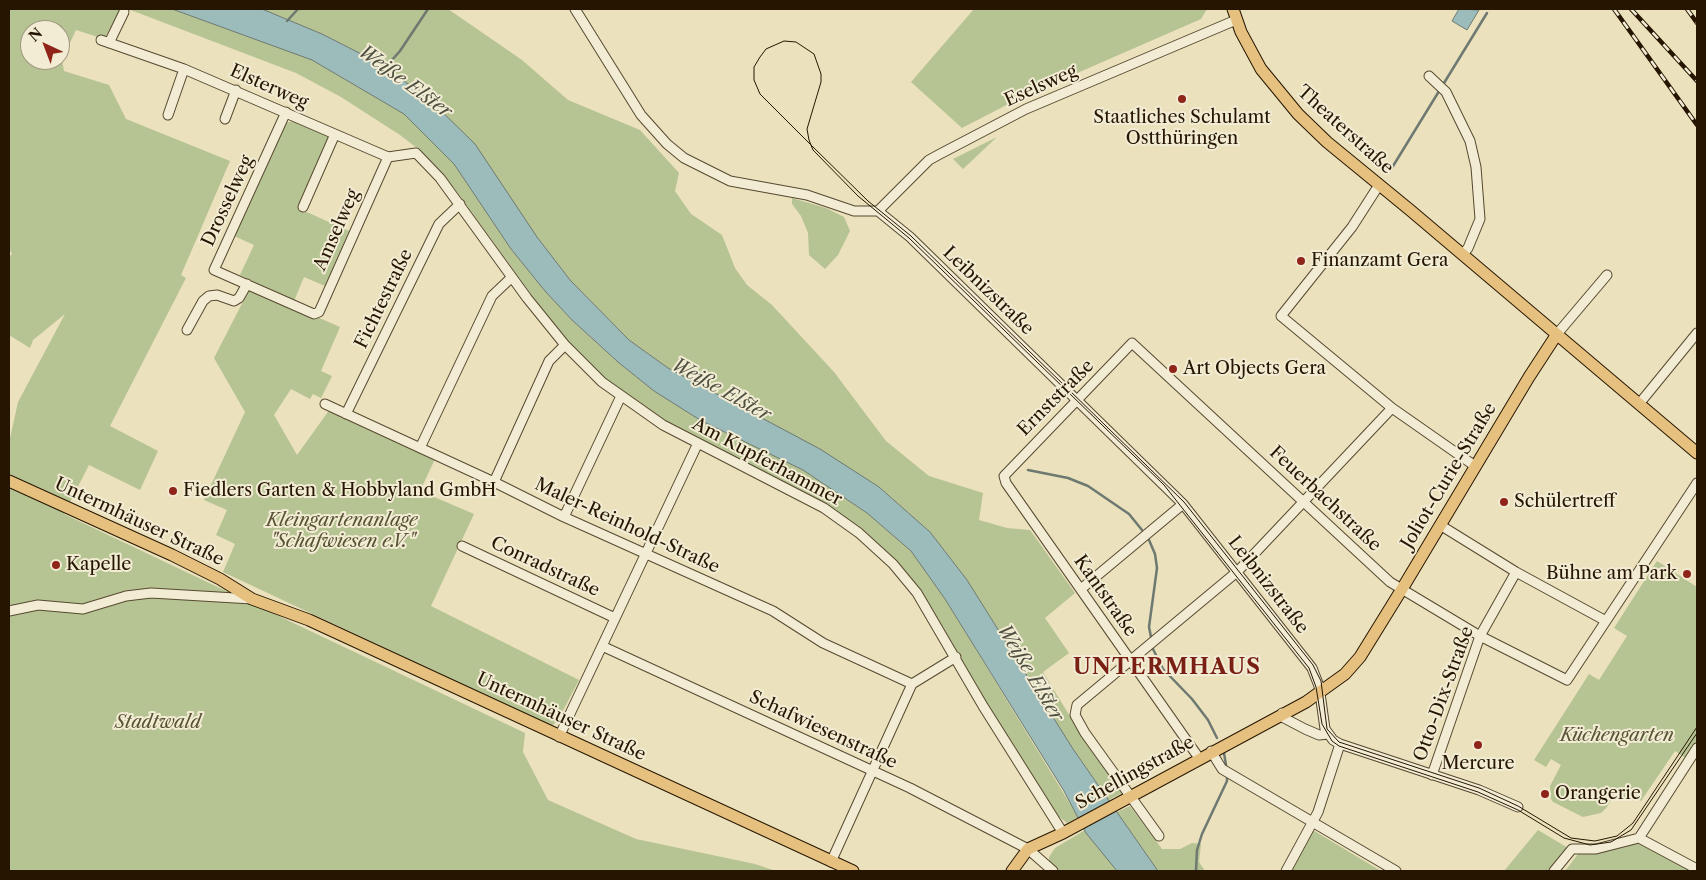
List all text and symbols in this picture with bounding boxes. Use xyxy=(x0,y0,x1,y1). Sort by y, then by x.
north arrow xyxy=(20,20,70,70)
text: N xyxy=(25,24,46,45)
water label: Weiße Elster xyxy=(354,40,456,124)
street label: Elsterweg xyxy=(226,60,312,114)
street label: Eselsweg xyxy=(1001,60,1081,112)
street label: Theaterstraße xyxy=(1292,81,1398,179)
marker: Staatliches Schulamt Ostthüringen xyxy=(1176,93,1188,105)
place label: Staatliches Schulamt Ostthüringen xyxy=(1093,107,1271,150)
street label: Drosselweg xyxy=(198,152,258,250)
street label: Amselweg xyxy=(309,186,365,274)
street label: Leibnizstraße xyxy=(938,242,1038,340)
street label: Fichtestraße xyxy=(351,246,417,352)
place label: Finanzamt Gera xyxy=(1311,250,1448,272)
marker: Finanzamt Gera xyxy=(1295,255,1307,267)
water label: Weiße Elster xyxy=(667,353,775,427)
street label: Ernststraße xyxy=(1013,355,1099,441)
place label: Art Objects Gera xyxy=(1183,358,1326,380)
marker: Art Objects Gera xyxy=(1167,363,1179,375)
street label: Joliot-Curie-Straße xyxy=(1397,399,1501,553)
street label: Am Kupferhammer xyxy=(688,413,846,511)
street label: Feuerbachstraße xyxy=(1265,442,1385,556)
street label: Untermhäuser Straße xyxy=(51,473,227,571)
street label: Maler-Reinhold-Straße xyxy=(531,474,723,578)
place label: Fiedlers Garten & Hobbyland GmbH xyxy=(183,480,496,502)
marker: Fiedlers Garten & Hobbyland GmbH xyxy=(167,485,179,497)
place label: Schülertreff xyxy=(1514,491,1615,513)
marker: Schülertreff xyxy=(1498,496,1510,508)
park label: Kleingartenanlage "Schafwiesen e.V." xyxy=(266,510,418,552)
street label: Conradstraße xyxy=(487,532,603,602)
street label: Leibnizstraße xyxy=(1223,532,1313,638)
street label: Kantstraße xyxy=(1069,551,1141,641)
place label: Kapelle xyxy=(66,554,131,576)
marker: Kapelle xyxy=(50,559,62,571)
place label: Bühne am Park xyxy=(1546,563,1677,585)
marker: Bühne am Park xyxy=(1681,568,1693,580)
water label: Weiße Elster xyxy=(992,620,1068,726)
street label: Otto-Dix-Straße xyxy=(1410,624,1478,764)
district label: UNTERMHAUS xyxy=(1072,655,1262,681)
street label: Untermhäuser Straße xyxy=(473,668,649,766)
street label: Schafwiesenstraße xyxy=(746,686,900,774)
park label: Stadtwald xyxy=(115,712,201,734)
park label: Küchengarten xyxy=(1560,725,1674,747)
street label: Schellingstraße xyxy=(1072,732,1198,814)
marker: Mercure xyxy=(1472,739,1484,751)
place label: Mercure xyxy=(1441,753,1515,775)
place label: Orangerie xyxy=(1555,783,1641,805)
marker: Orangerie xyxy=(1539,788,1551,800)

